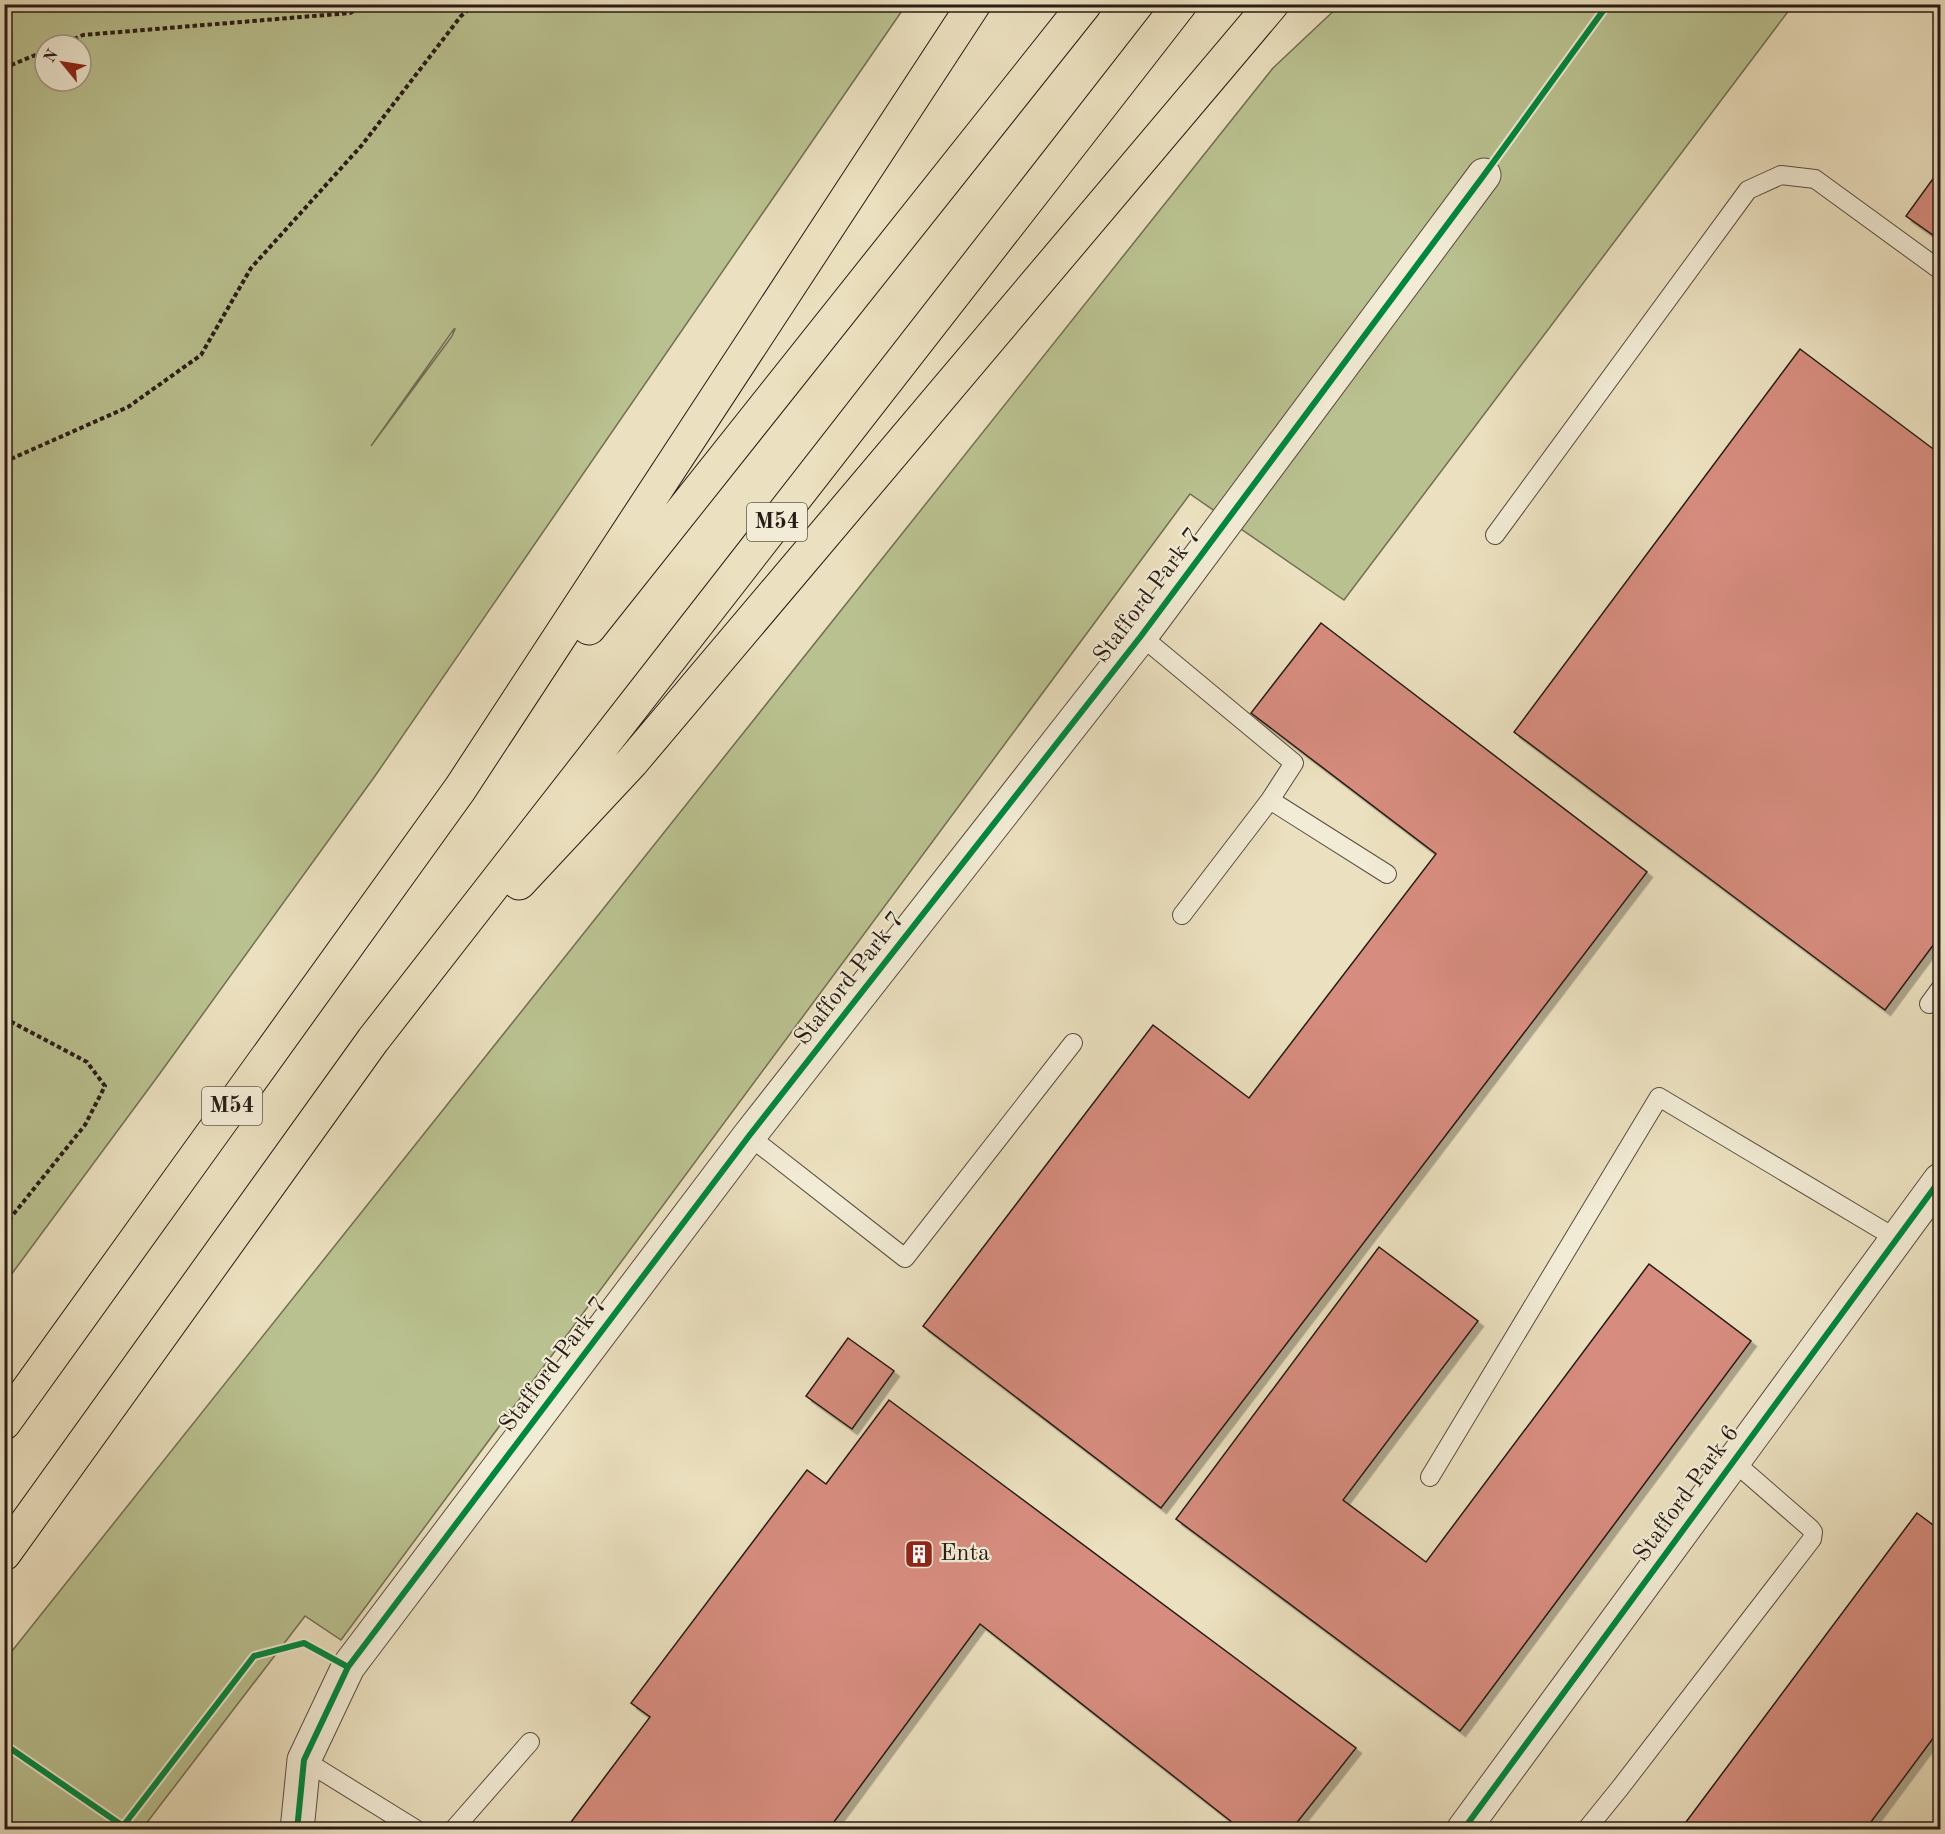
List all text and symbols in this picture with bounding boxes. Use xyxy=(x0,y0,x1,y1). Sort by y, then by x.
north arrow xyxy=(33,33,93,93)
text: N xyxy=(42,47,62,66)
road number: M54 xyxy=(747,503,807,541)
street label: Stafford Park 7 xyxy=(1090,524,1206,668)
street label: Stafford Park 7 xyxy=(791,908,909,1050)
road number: M54 xyxy=(202,1087,262,1125)
street label: Stafford Park 7 xyxy=(496,1293,612,1437)
street label: Stafford Park 6 xyxy=(1630,1421,1744,1567)
building icon: Enta xyxy=(903,1538,935,1570)
place label: Enta xyxy=(940,1542,990,1566)

